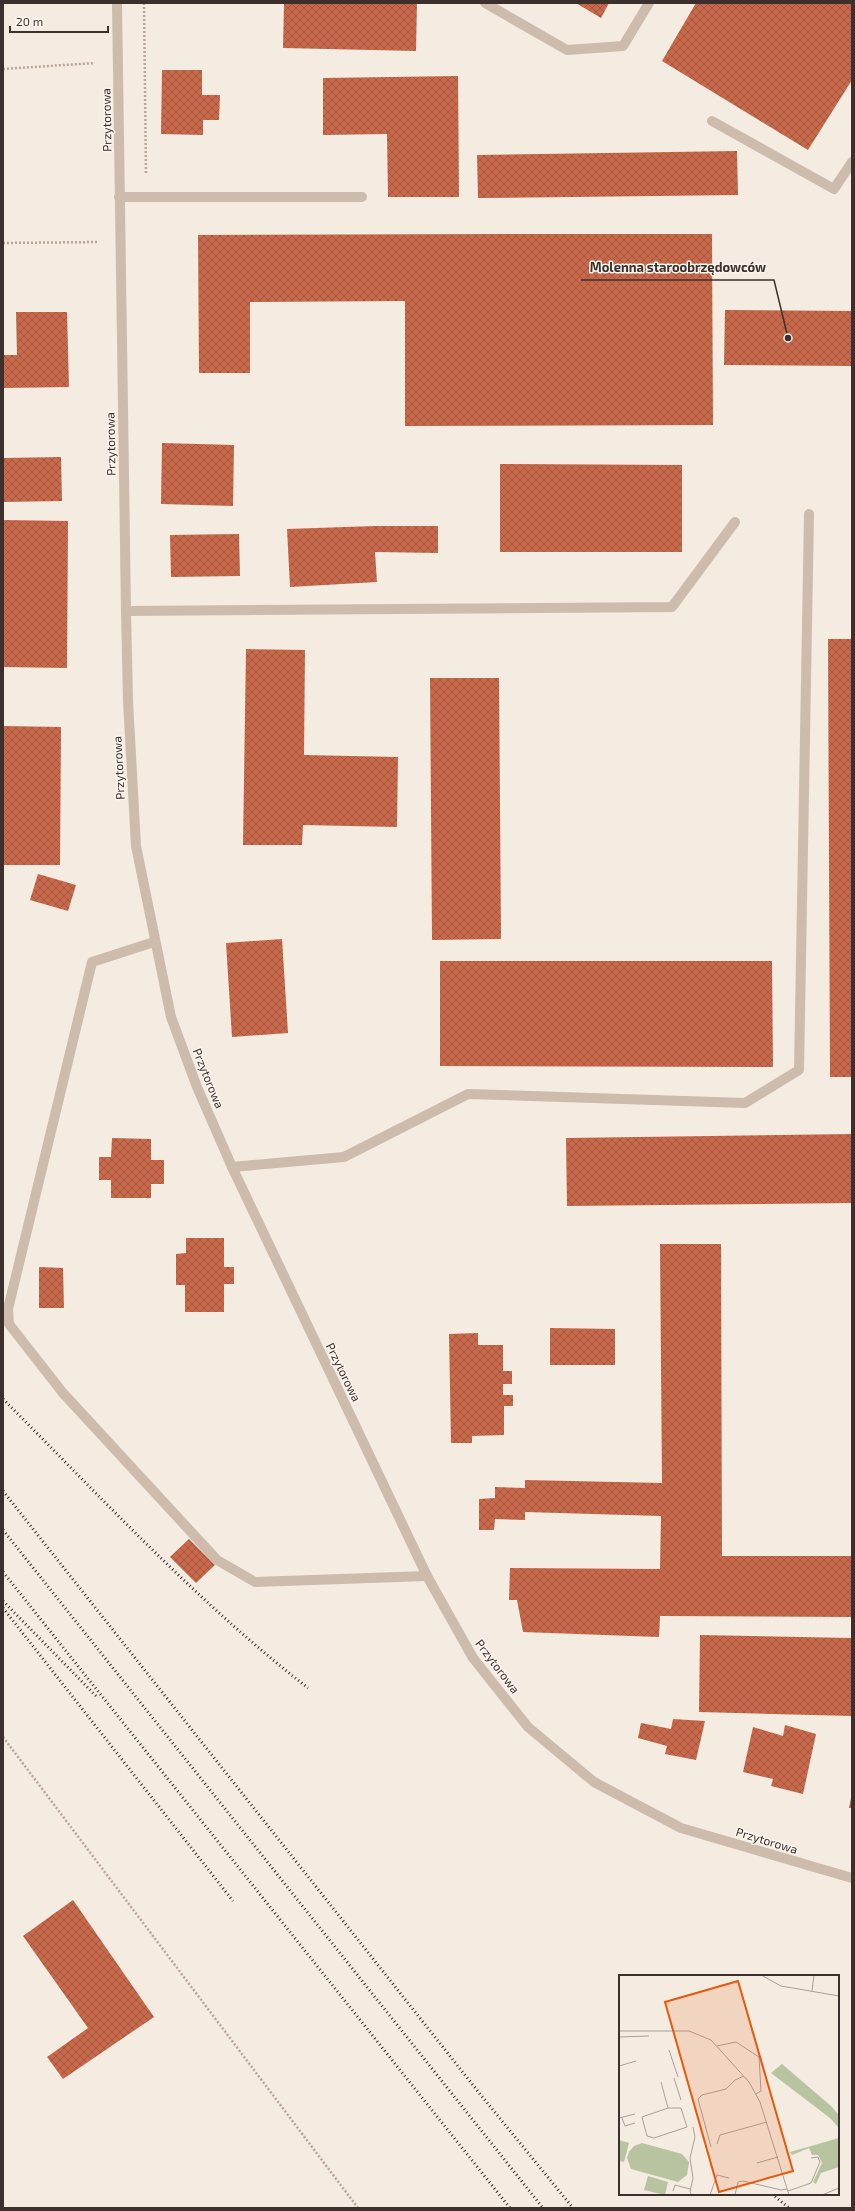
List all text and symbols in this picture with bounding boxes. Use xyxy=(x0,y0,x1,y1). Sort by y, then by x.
scale bar xyxy=(10,8,108,34)
text: 20 m xyxy=(16,14,43,28)
street label: Przytorowa xyxy=(98,88,114,152)
callout: Molenna staroobrzędowców xyxy=(581,255,774,280)
text: Molenna staroobrzędowców xyxy=(590,259,766,275)
street label: Przytorowa xyxy=(102,412,118,476)
street label: Przytorowa xyxy=(109,736,127,800)
street label: Przytorowa xyxy=(191,1046,227,1110)
street label: Przytorowa xyxy=(324,1340,364,1404)
street label: Przytorowa xyxy=(473,1636,523,1696)
street label: Przytorowa xyxy=(735,1824,799,1856)
inset map xyxy=(619,1975,839,2195)

